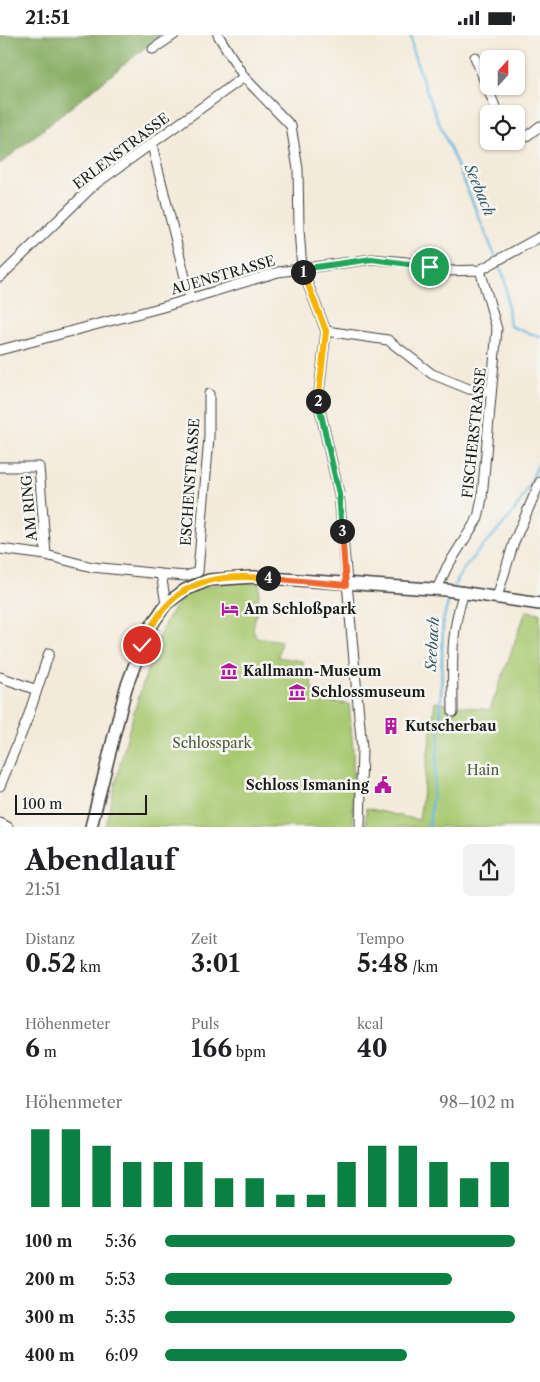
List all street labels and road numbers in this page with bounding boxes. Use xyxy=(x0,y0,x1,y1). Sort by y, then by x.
street label: ERLENSTRASSE xyxy=(69,109,173,193)
street label: AUENSTRASSE xyxy=(168,252,277,299)
street label: FISCHERSTRASSE xyxy=(458,367,490,499)
street label: ESCHENSTRASSE xyxy=(177,418,203,546)
street label: AM RING xyxy=(17,474,41,543)

